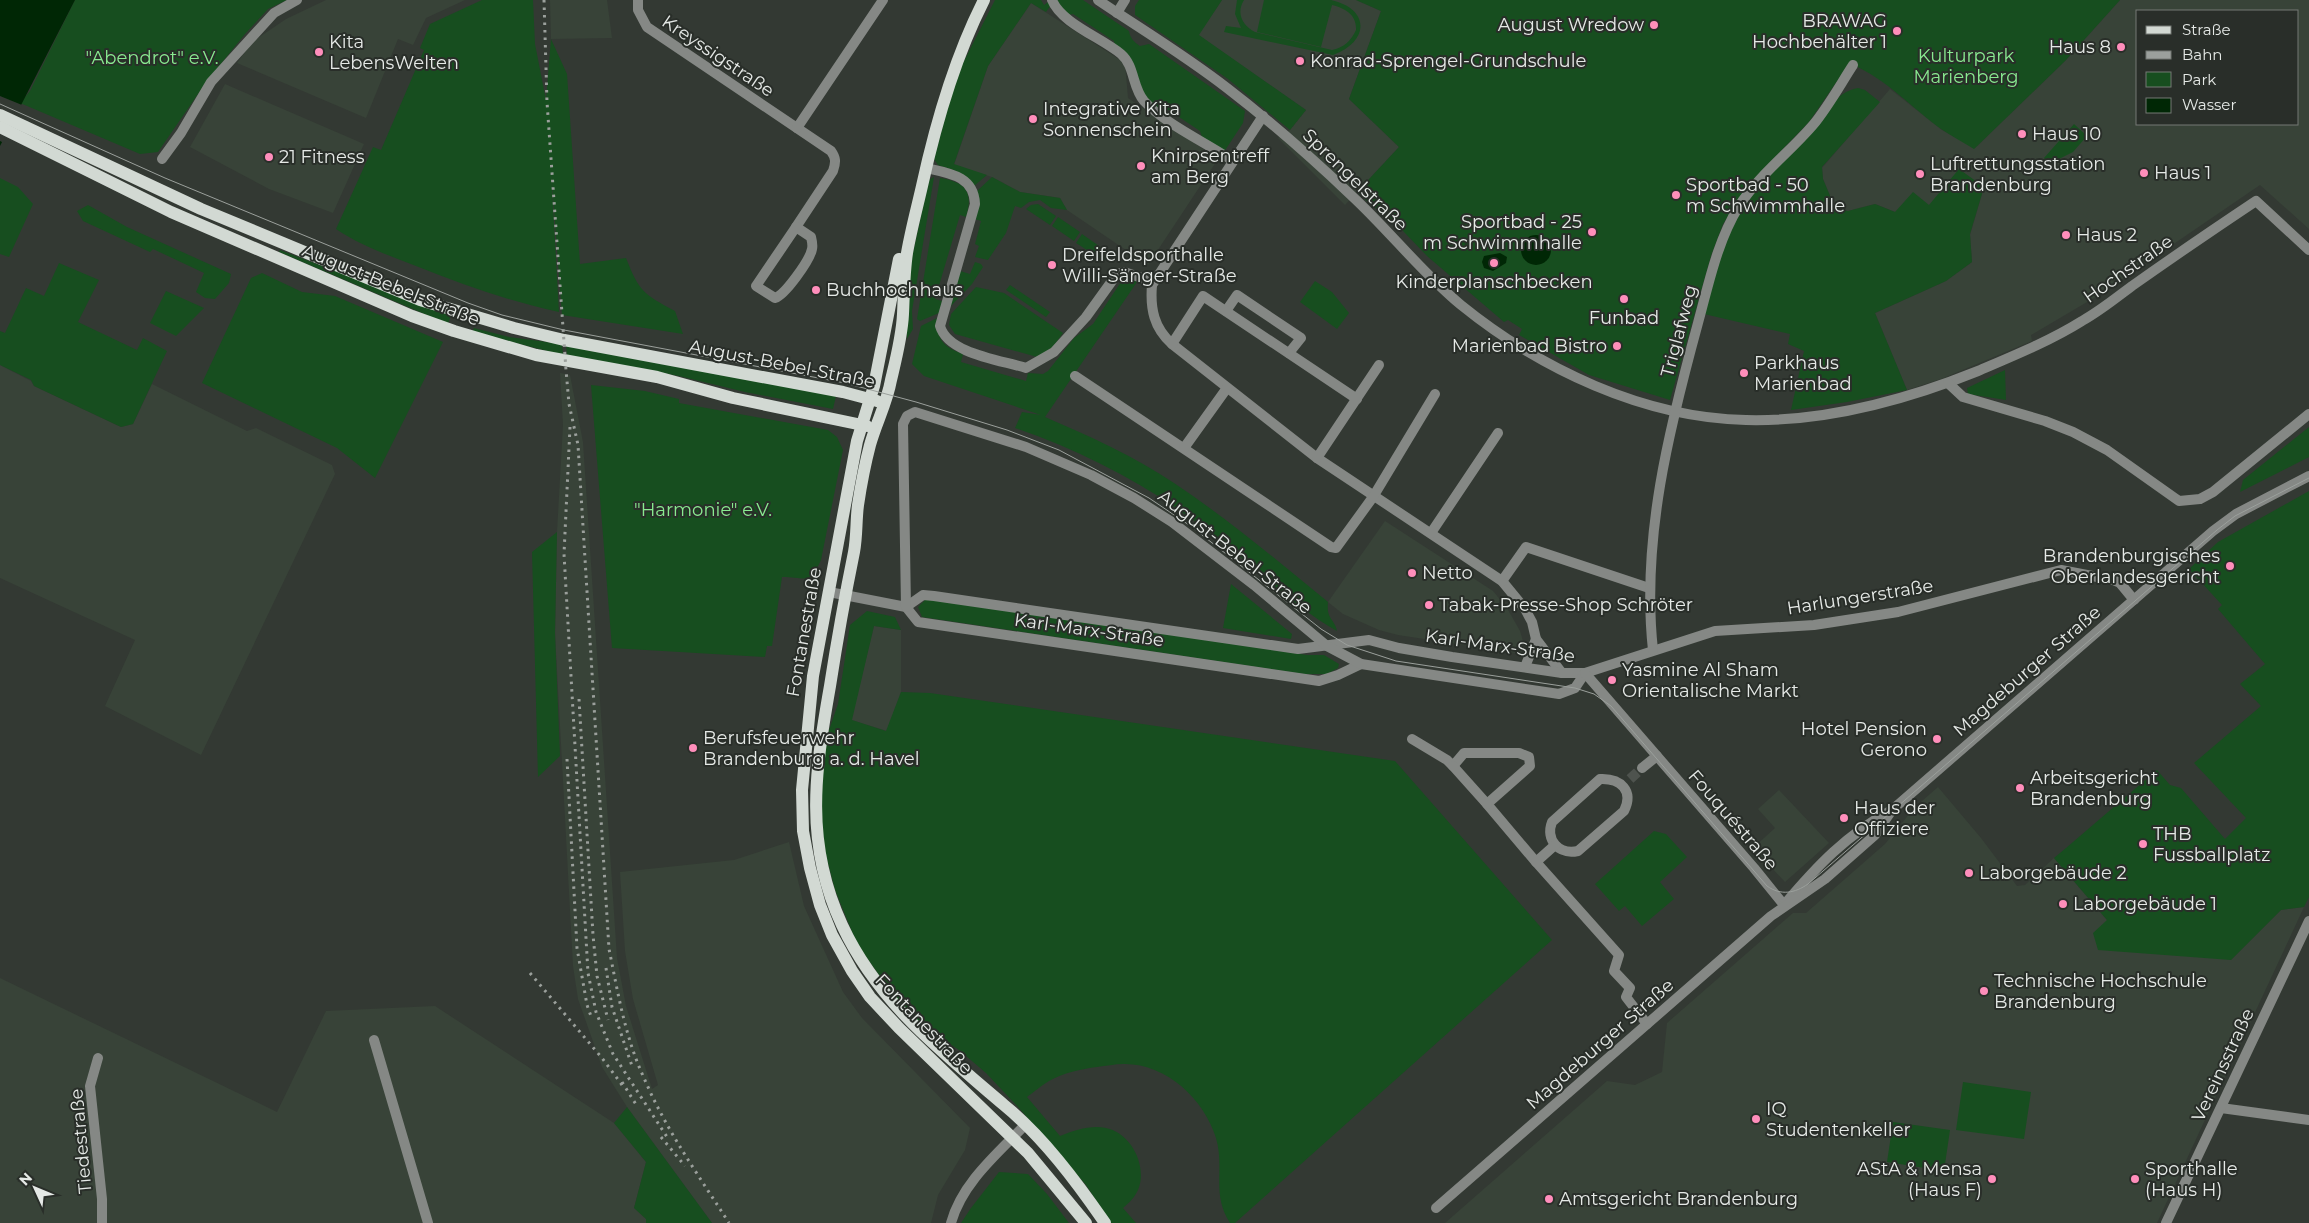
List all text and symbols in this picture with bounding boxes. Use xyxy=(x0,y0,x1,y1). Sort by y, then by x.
street label: Kreyssigstraße xyxy=(658,10,778,102)
place label: BRAWAG Hochbehälter 1 xyxy=(1752,10,1887,53)
legend xyxy=(2136,10,2299,125)
place label: August Wredow xyxy=(1498,14,1644,36)
marker: August Wredow xyxy=(1648,19,1660,31)
text: Straße xyxy=(2182,20,2231,39)
marker: BRAWAG Hochbehälter 1 xyxy=(1891,25,1903,37)
place label: Kita LebensWelten xyxy=(329,31,459,74)
place label: Haus 8 xyxy=(2049,36,2111,58)
marker: Haus 8 xyxy=(2115,41,2127,53)
park label: Kulturpark Marienberg xyxy=(1913,45,2019,88)
text: Bahn xyxy=(2182,45,2222,64)
marker: Kita LebensWelten xyxy=(313,46,325,58)
park label: "Abendrot" e.V. xyxy=(85,47,219,69)
place label: Konrad-Sprengel-Grundschule xyxy=(1310,50,1587,72)
marker: Konrad-Sprengel-Grundschule xyxy=(1294,55,1306,67)
text: Park xyxy=(2182,70,2216,89)
text: Wasser xyxy=(2182,95,2236,114)
place label: Integrative Kita Sonnenschein xyxy=(1043,98,1180,141)
marker: Integrative Kita Sonnenschein xyxy=(1027,113,1039,125)
place label: Haus 10 xyxy=(2032,123,2101,145)
street label: Sprengelstraße xyxy=(1298,124,1412,236)
marker: Haus 10 xyxy=(2016,128,2028,140)
place label: Knirpsentreff am Berg xyxy=(1151,145,1270,188)
place label: 21 Fitness xyxy=(279,146,365,168)
marker: 21 Fitness xyxy=(263,151,275,163)
place label: Luftrettungsstation Brandenburg xyxy=(1930,153,2106,196)
marker: Knirpsentreff am Berg xyxy=(1135,160,1147,172)
place label: Haus 1 xyxy=(2154,162,2211,184)
marker: Haus 1 xyxy=(2138,167,2150,179)
marker: Luftrettungsstation Brandenburg xyxy=(1914,168,1926,180)
place label: Sportbad - 50 m Schwimmhalle xyxy=(1686,174,1845,217)
marker: Sportbad - 50 m Schwimmhalle xyxy=(1670,189,1682,201)
place label: Sportbad - 25 m Schwimmhalle xyxy=(1423,211,1582,254)
place label: Haus 2 xyxy=(2076,224,2137,246)
marker: Sportbad - 25 m Schwimmhalle xyxy=(1586,226,1598,238)
marker: Haus 2 xyxy=(2060,229,2072,241)
street label: Hochstraße xyxy=(2079,230,2177,308)
street label: August-Bebel-Straße xyxy=(299,239,483,331)
place label: Dreifeldsporthalle Willi-Sänger-Straße xyxy=(1062,244,1237,287)
marker: Kinderplanschbecken xyxy=(1488,257,1500,269)
marker: Dreifeldsporthalle Willi-Sänger-Straße xyxy=(1046,259,1058,271)
place label: Kinderplanschbecken xyxy=(1395,271,1593,293)
place label: Buchhochhaus xyxy=(826,279,963,301)
street label: Triglafweg xyxy=(1656,282,1702,380)
marker: Buchhochhaus xyxy=(810,284,822,296)
marker: Funbad xyxy=(1618,293,1630,305)
place label: Funbad xyxy=(1589,307,1659,329)
street label: August-Bebel-Straße xyxy=(687,335,877,393)
place label: Marienbad Bistro xyxy=(1452,335,1607,357)
marker: Marienbad Bistro xyxy=(1611,340,1623,352)
place label: Parkhaus Marienbad xyxy=(1754,352,1852,395)
marker: Parkhaus Marienbad xyxy=(1738,367,1750,379)
street label: August-Bebel-Straße xyxy=(1154,485,1316,619)
park label: "Harmonie" e.V. xyxy=(634,499,772,521)
place label: Brandenburgisches Oberlandesgericht xyxy=(2043,545,2220,588)
marker: Brandenburgisches Oberlandesgericht xyxy=(2224,560,2236,572)
place label: Netto xyxy=(1422,562,1473,584)
street label: Fontanestraße xyxy=(782,565,826,699)
marker: Netto xyxy=(1406,567,1418,579)
street label: Harlungerstraße xyxy=(1785,575,1935,619)
place label: Tabak-Presse-Shop Schröter xyxy=(1439,594,1693,616)
marker: Tabak-Presse-Shop Schröter xyxy=(1423,599,1435,611)
street label: Magdeburger Straße xyxy=(1949,601,2105,741)
street label: Karl-Marx-Straße xyxy=(1013,609,1165,651)
street label: Karl-Marx-Straße xyxy=(1424,625,1576,667)
place label: Yasmine Al Sham Orientalische Markt xyxy=(1622,659,1799,702)
marker: Yasmine Al Sham Orientalische Markt xyxy=(1606,674,1618,686)
place label: Hotel Pension Gerono xyxy=(1801,718,1927,761)
place label: Berufsfeuerwehr Brandenburg a. d. Havel xyxy=(703,727,920,770)
marker: Hotel Pension Gerono xyxy=(1931,733,1943,745)
marker: Berufsfeuerwehr Brandenburg a. d. Havel xyxy=(687,742,699,754)
street label: Fouquéstraße xyxy=(1683,765,1783,875)
place label: Arbeitsgericht Brandenburg xyxy=(2030,767,2158,810)
marker: Arbeitsgericht Brandenburg xyxy=(2014,782,2026,794)
place label: Haus der Offiziere xyxy=(1854,797,1935,840)
marker: Haus der Offiziere xyxy=(1838,812,1850,824)
place label: THB Fussballplatz xyxy=(2153,823,2270,866)
marker: THB Fussballplatz xyxy=(2137,838,2149,850)
place label: Laborgebäude 2 xyxy=(1979,862,2127,884)
marker: Laborgebäude 2 xyxy=(1963,867,1975,879)
place label: Laborgebäude 1 xyxy=(2073,893,2217,915)
marker: Laborgebäude 1 xyxy=(2057,898,2069,910)
street label: Fontanestraße xyxy=(871,969,978,1079)
place label: Technische Hochschule Brandenburg xyxy=(1994,970,2207,1013)
street label: Magdeburger Straße xyxy=(1522,974,1678,1114)
marker: Technische Hochschule Brandenburg xyxy=(1978,985,1990,997)
street label: Vereinsstraße xyxy=(2187,1005,2259,1125)
street label: Tiedestraße xyxy=(65,1088,97,1194)
place label: IQ Studentenkeller xyxy=(1766,1098,1911,1141)
marker: IQ Studentenkeller xyxy=(1750,1113,1762,1125)
place label: AStA & Mensa (Haus F) xyxy=(1857,1158,1982,1201)
place label: Sporthalle (Haus H) xyxy=(2145,1158,2238,1201)
north arrow xyxy=(10,1163,60,1213)
text: N xyxy=(15,1169,36,1189)
marker: AStA & Mensa (Haus F) xyxy=(1986,1173,1998,1185)
marker: Sporthalle (Haus H) xyxy=(2129,1173,2141,1185)
place label: Amtsgericht Brandenburg xyxy=(1559,1188,1798,1210)
marker: Amtsgericht Brandenburg xyxy=(1543,1193,1555,1205)

